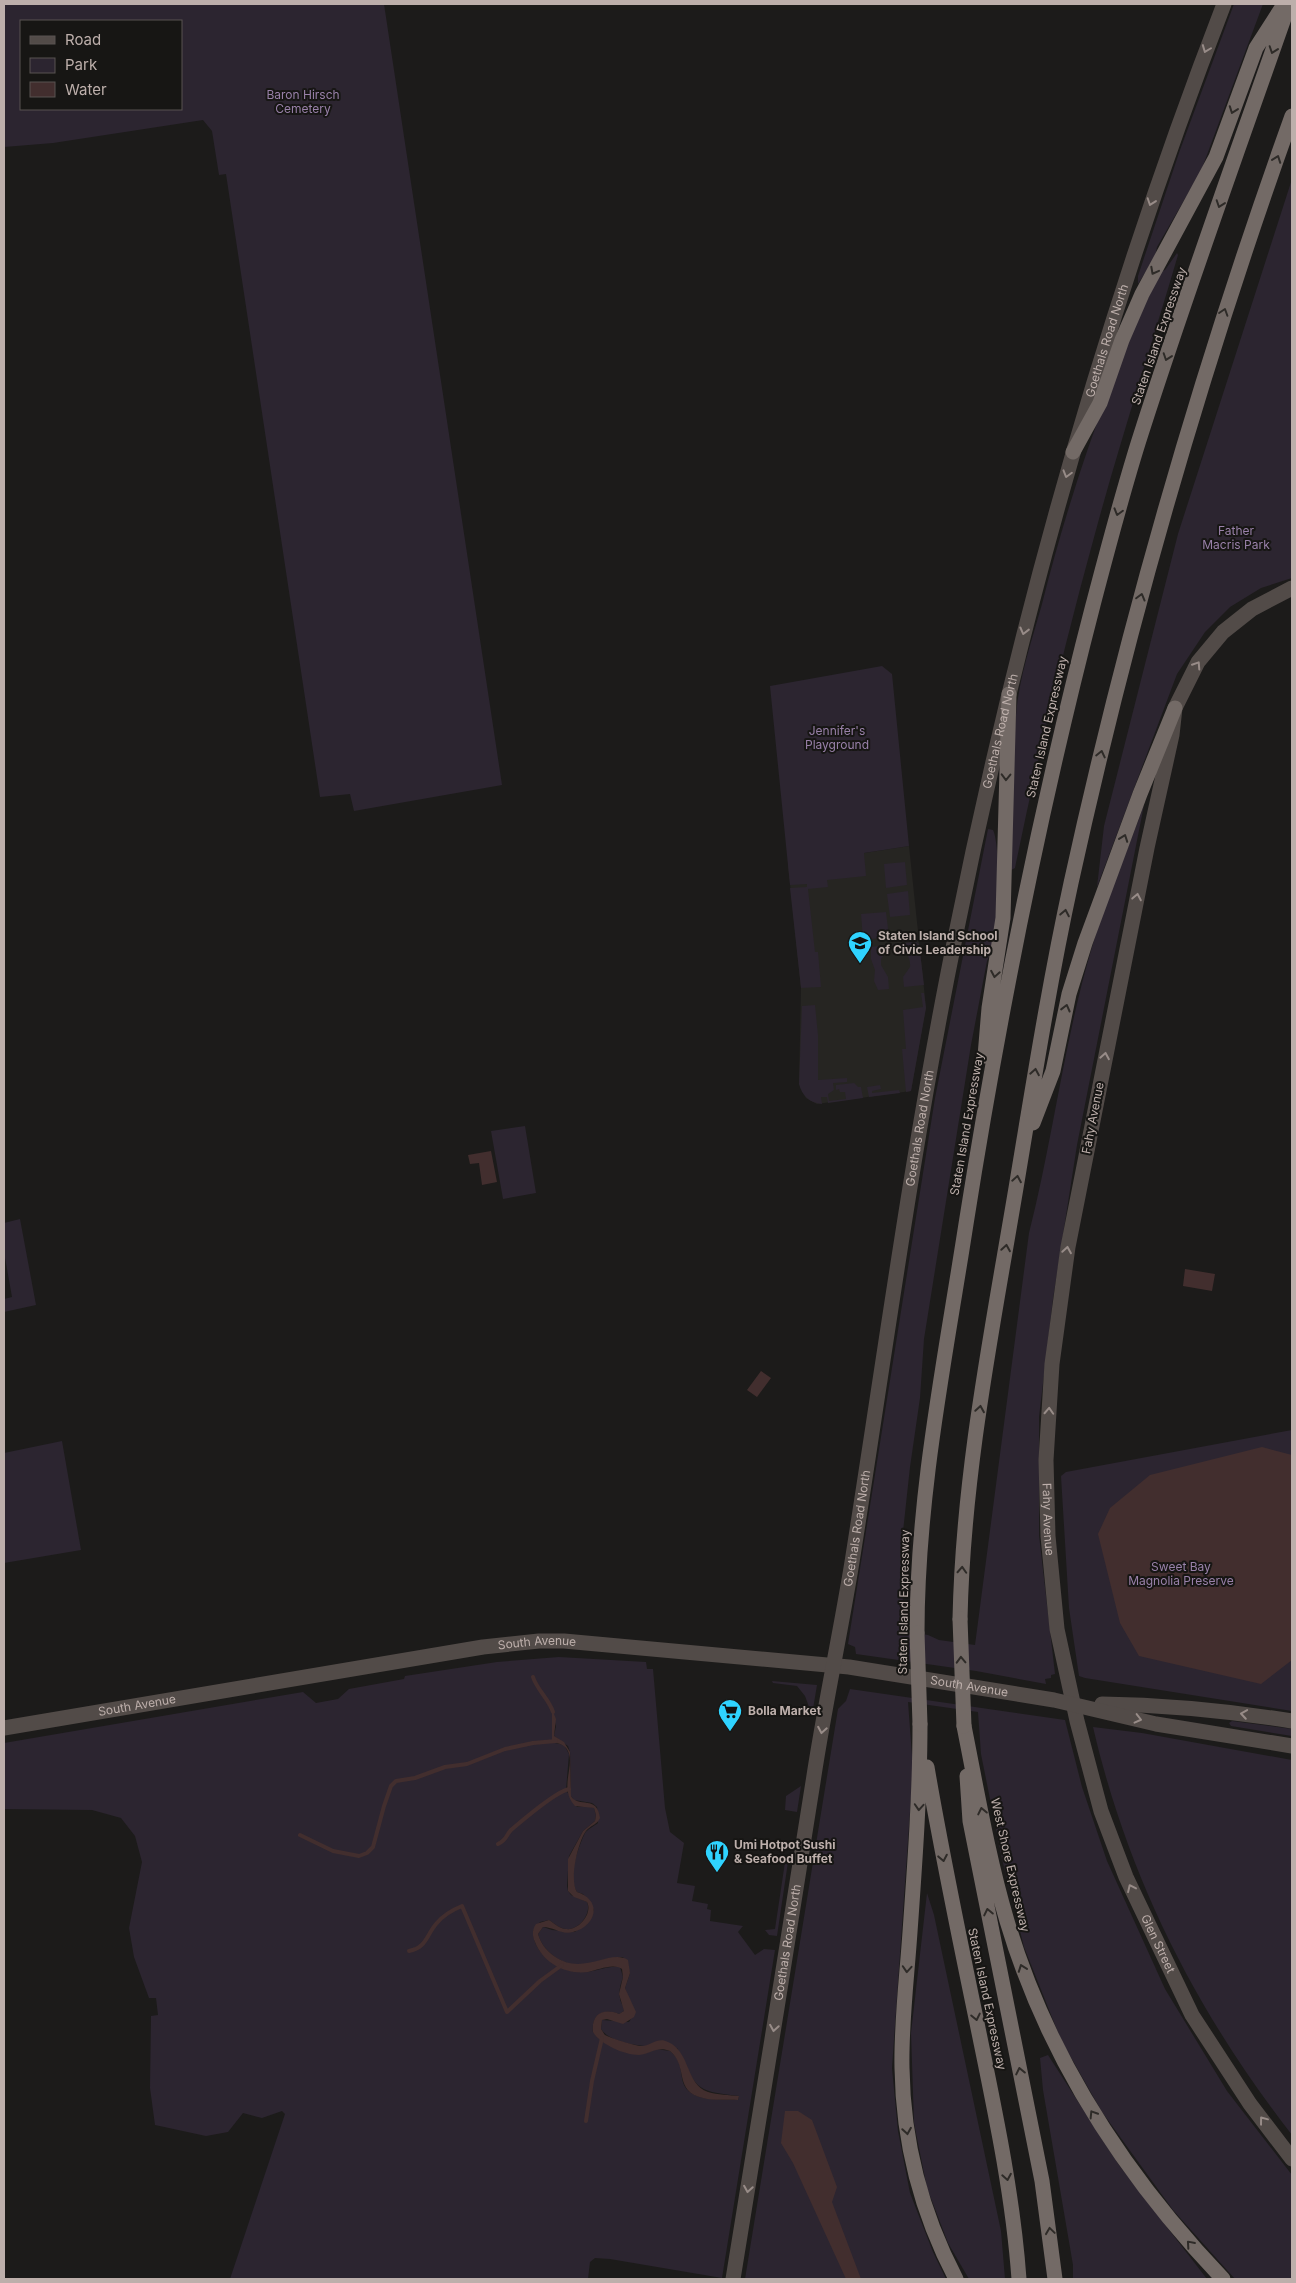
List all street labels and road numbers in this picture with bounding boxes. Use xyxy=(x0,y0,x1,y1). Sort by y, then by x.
street label: Staten Island Expressway xyxy=(1128,265,1189,407)
street label: Goethals Road North xyxy=(1082,282,1131,399)
street label: Staten Island Expressway xyxy=(1023,654,1070,799)
street label: Goethals Road North xyxy=(979,672,1021,790)
street label: Staten Island Expressway xyxy=(947,1051,987,1197)
street label: Goethals Road North xyxy=(902,1069,937,1187)
street label: Fahy Avenue xyxy=(1078,1081,1107,1155)
street label: Goethals Road North xyxy=(840,1469,873,1588)
street label: Fahy Avenue xyxy=(1040,1483,1058,1556)
street label: Staten Island Expressway xyxy=(895,1529,912,1675)
street label: South Avenue xyxy=(497,1633,577,1652)
street label: South Avenue xyxy=(929,1672,1009,1700)
street label: South Avenue xyxy=(97,1691,177,1719)
street label: West Shore Expressway xyxy=(988,1797,1033,1933)
street label: Goethals Road North xyxy=(770,1883,804,2002)
street label: Glen Street xyxy=(1138,1912,1179,1975)
street label: Staten Island Expressway xyxy=(965,1926,1010,2072)

